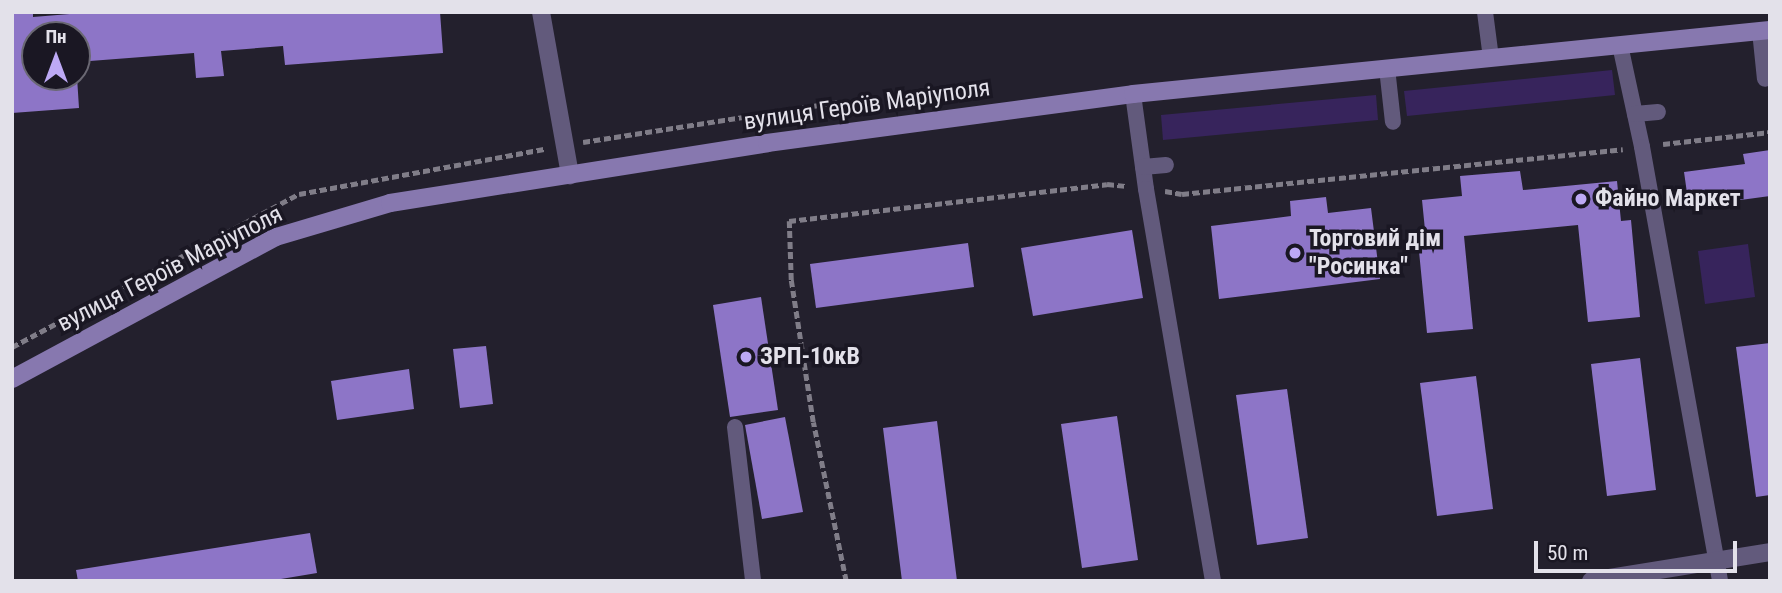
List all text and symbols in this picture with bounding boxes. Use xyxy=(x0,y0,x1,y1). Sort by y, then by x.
north arrow xyxy=(21,21,91,91)
text: Пн xyxy=(45,25,67,48)
street label: вулиця Героїв Маріуполя xyxy=(742,73,992,137)
place label: Файно Маркет xyxy=(1595,185,1741,213)
marker: Файно Маркет xyxy=(1573,191,1589,207)
street label: вулиця Героїв Маріуполя xyxy=(53,200,287,338)
place label: Торговий дім "Росинка" xyxy=(1309,225,1441,281)
marker: Торговий дім "Росинка" xyxy=(1287,245,1303,261)
place label: ЗРП-10кВ xyxy=(760,343,860,371)
marker: ЗРП-10кВ xyxy=(738,349,754,365)
scale bar xyxy=(1537,526,1740,570)
text: 50 m xyxy=(1547,541,1588,565)

